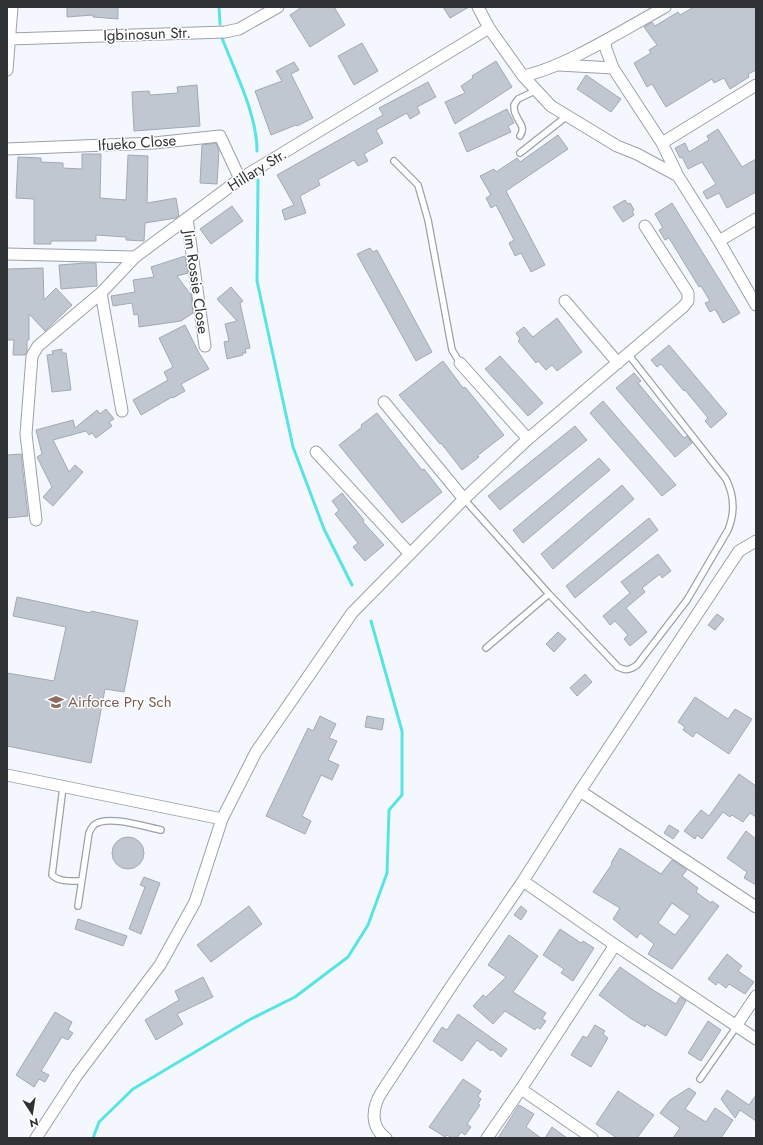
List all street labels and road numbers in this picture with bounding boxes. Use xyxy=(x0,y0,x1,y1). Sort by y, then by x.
street label: Igbinosun Str. xyxy=(103,21,191,47)
street label: Ifueko Close xyxy=(97,129,177,157)
street label: Hillary Str. xyxy=(223,143,291,197)
street label: Jim Rossie Close xyxy=(178,227,214,335)

